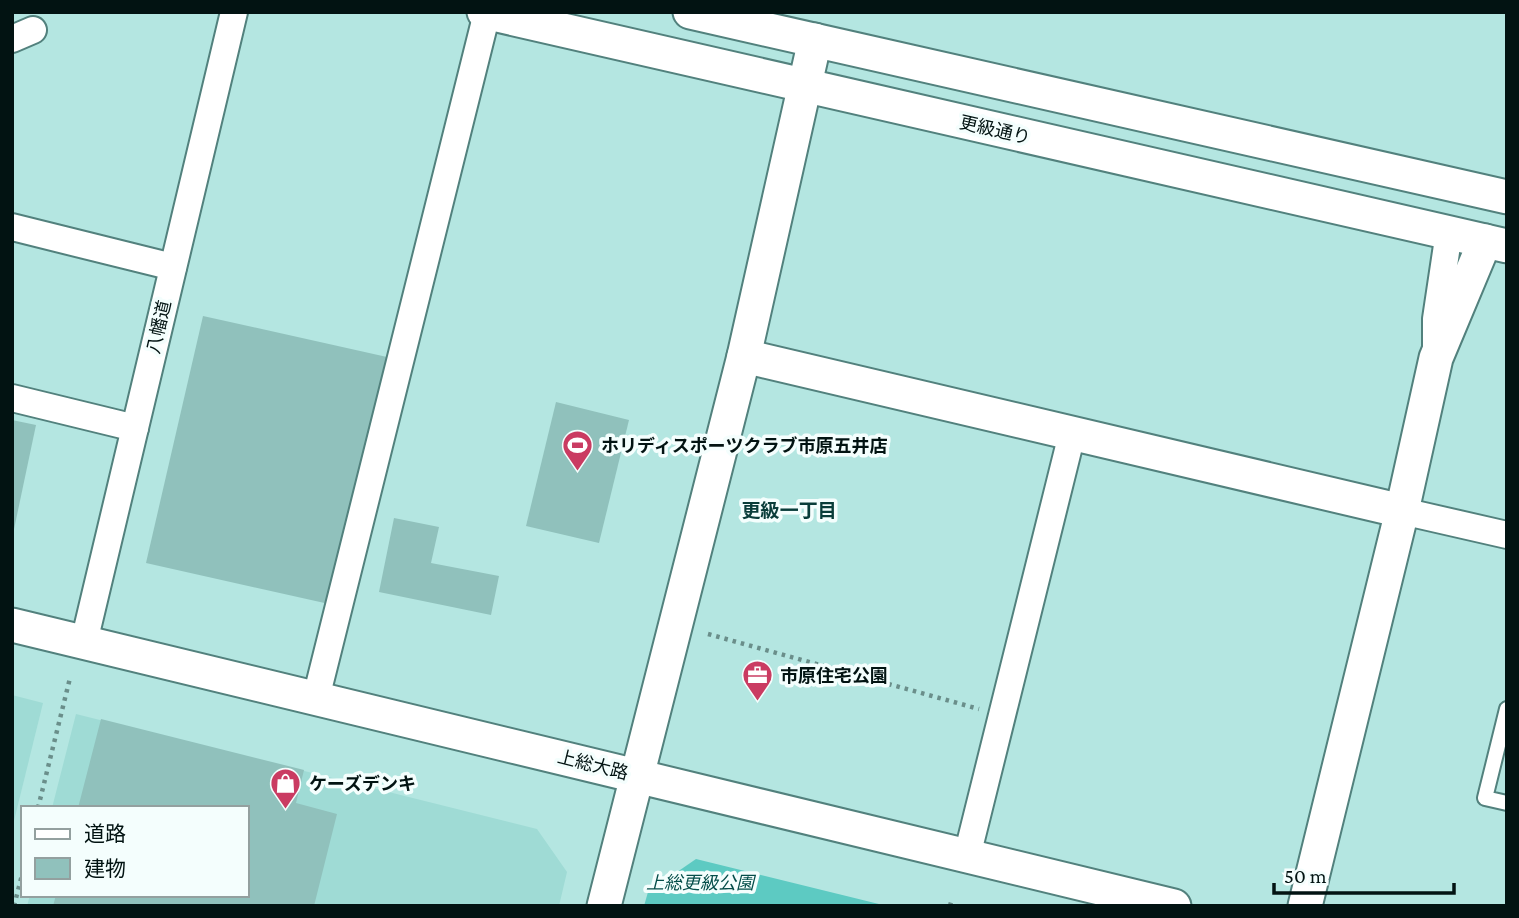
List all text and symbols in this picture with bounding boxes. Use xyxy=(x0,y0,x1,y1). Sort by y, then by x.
street label: 更級通り xyxy=(958,112,1032,148)
street label: 八幡道 xyxy=(143,298,175,356)
sports icon: ホリディスポーツクラブ市原五井店 xyxy=(561,429,595,473)
place label: ホリディスポーツクラブ市原五井店 xyxy=(601,436,887,456)
district label: 更級一丁目 xyxy=(741,500,837,521)
office icon: 市原住宅公園 xyxy=(740,659,774,703)
place label: 市原住宅公園 xyxy=(780,666,888,686)
street label: 上総大路 xyxy=(556,747,630,783)
shop icon: ケーズデンキ xyxy=(269,767,303,811)
place label: ケーズデンキ xyxy=(309,774,416,794)
legend xyxy=(21,806,248,897)
text: 道路 xyxy=(84,822,126,846)
scale bar xyxy=(1274,852,1454,896)
text: 建物 xyxy=(84,857,126,881)
text: 50 m xyxy=(1284,864,1327,888)
park label: 上総更級公園 xyxy=(646,873,757,893)

